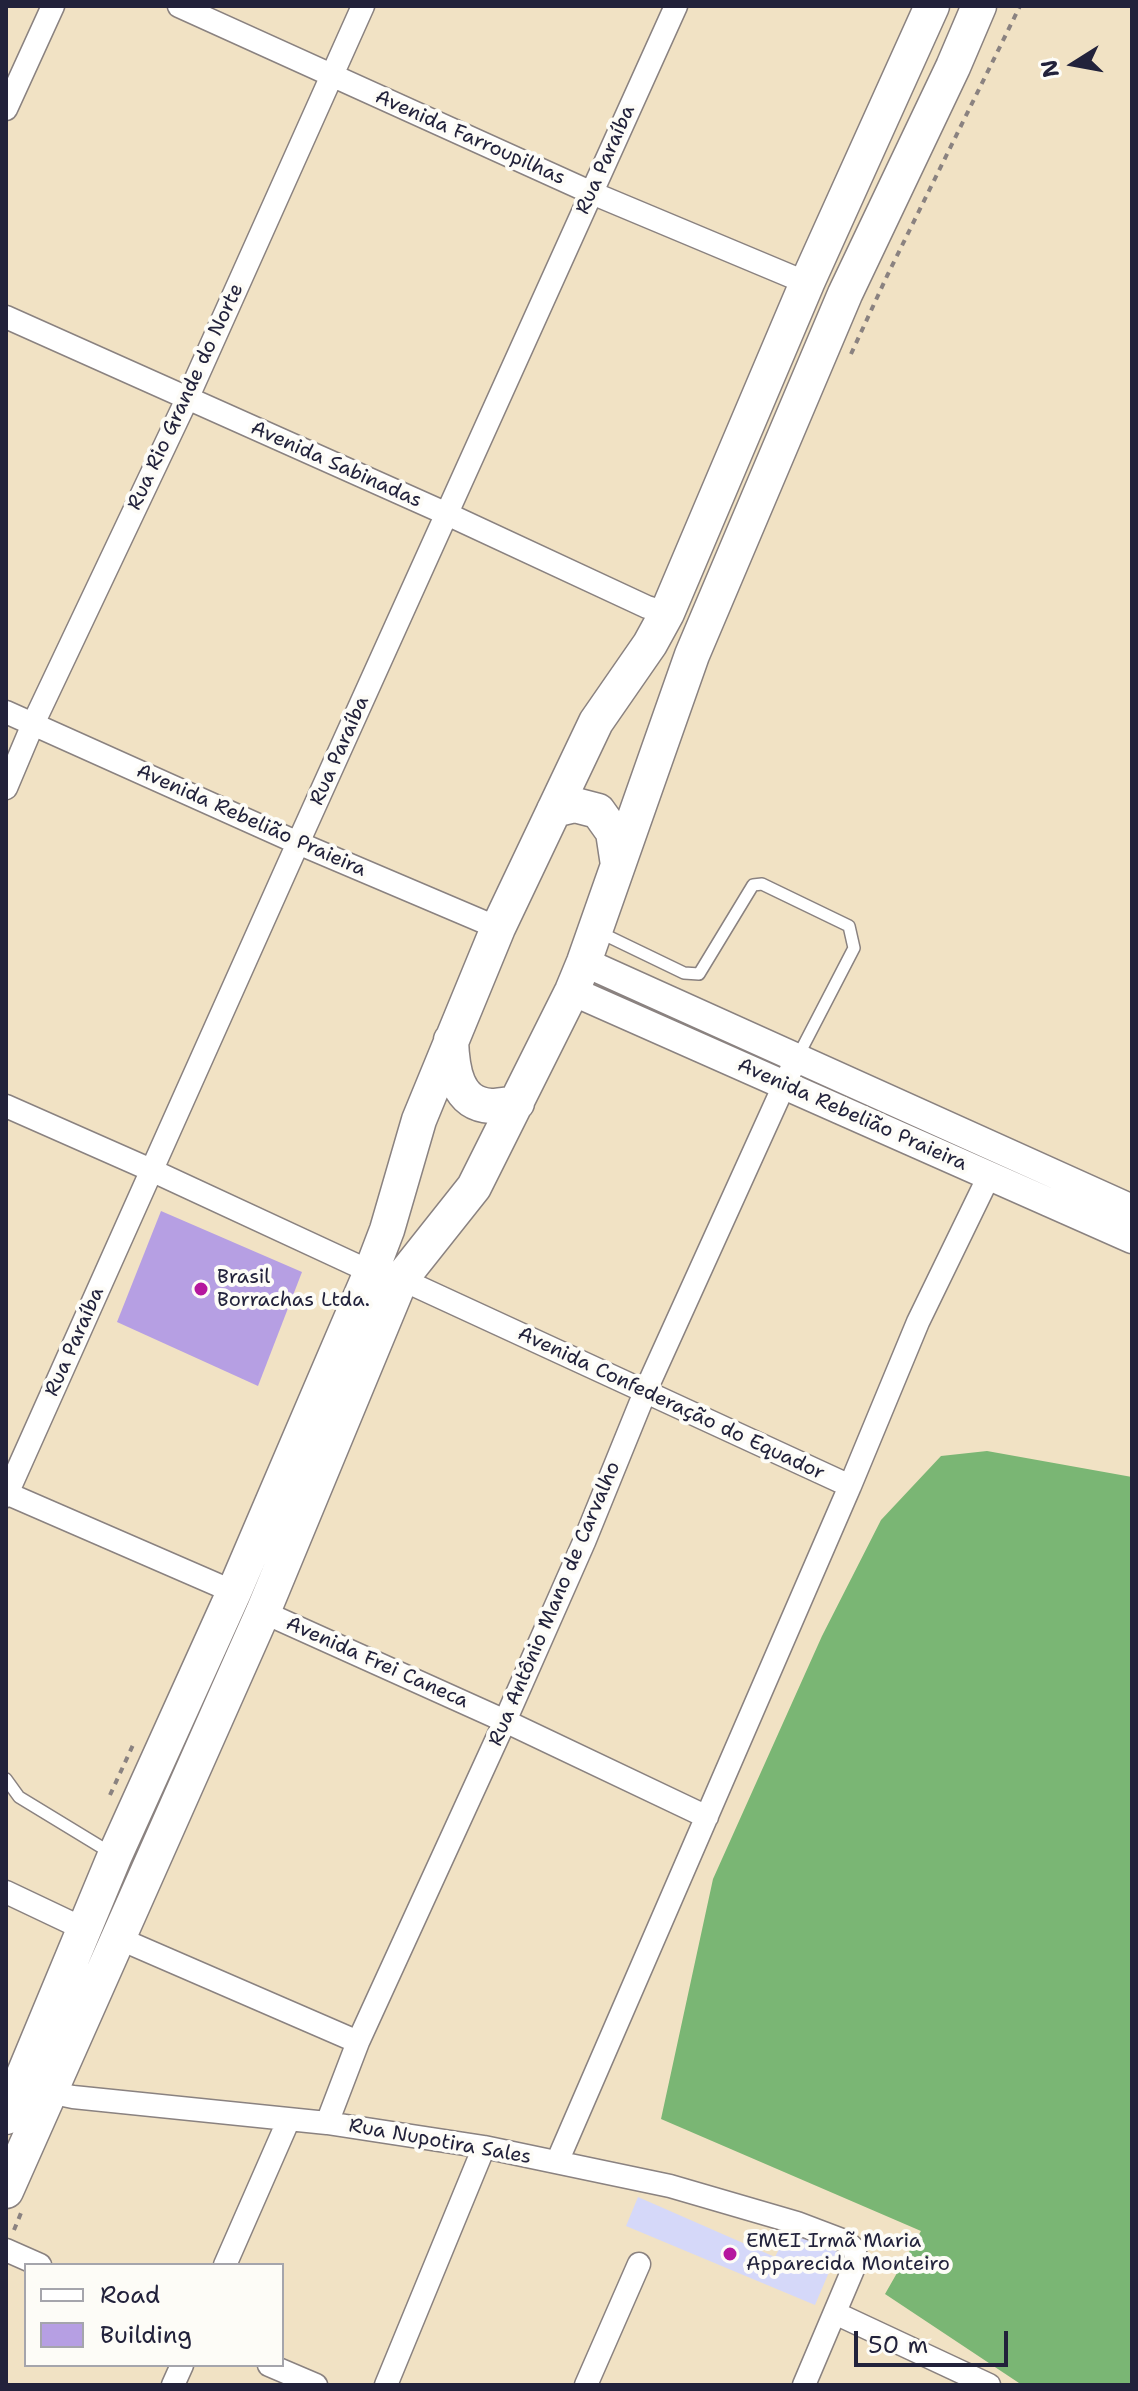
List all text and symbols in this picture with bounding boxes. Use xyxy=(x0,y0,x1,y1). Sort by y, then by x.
north arrow xyxy=(1034,24,1114,104)
text: N xyxy=(1034,57,1066,80)
street label: Avenida Farroupilhas xyxy=(371,85,569,191)
street label: Rua Paraíba xyxy=(571,102,641,218)
street label: Rua Rio Grande do Norte xyxy=(123,280,249,514)
street label: Avenida Sabinadas xyxy=(247,416,425,514)
street label: Rua Paraíba xyxy=(305,693,375,809)
street label: Avenida Rebelião Praieira xyxy=(132,759,370,883)
street label: Avenida Rebelião Praieira xyxy=(733,1053,971,1177)
place label: Brasil Borrachas Ltda. xyxy=(217,1266,370,1313)
marker: Brasil Borrachas Ltda. xyxy=(192,1280,210,1298)
street label: Rua Paraíba xyxy=(40,1284,110,1400)
street label: Avenida Confederação do Equador xyxy=(514,1322,828,1486)
street label: Rua Antônio Mano de Carvalho xyxy=(484,1458,626,1750)
street label: Avenida Frei Caneca xyxy=(282,1612,472,1714)
street label: Rua Nupotira Sales xyxy=(347,2114,533,2170)
place label: EMEI Irmã Maria Apparecida Monteiro xyxy=(746,2230,950,2277)
marker: EMEI Irmã Maria Apparecida Monteiro xyxy=(721,2245,739,2263)
legend xyxy=(24,2263,284,2367)
text: Road xyxy=(100,2279,160,2311)
scale bar xyxy=(858,2315,1012,2365)
text: Building xyxy=(100,2319,192,2351)
text: 50 m xyxy=(868,2329,928,2361)

